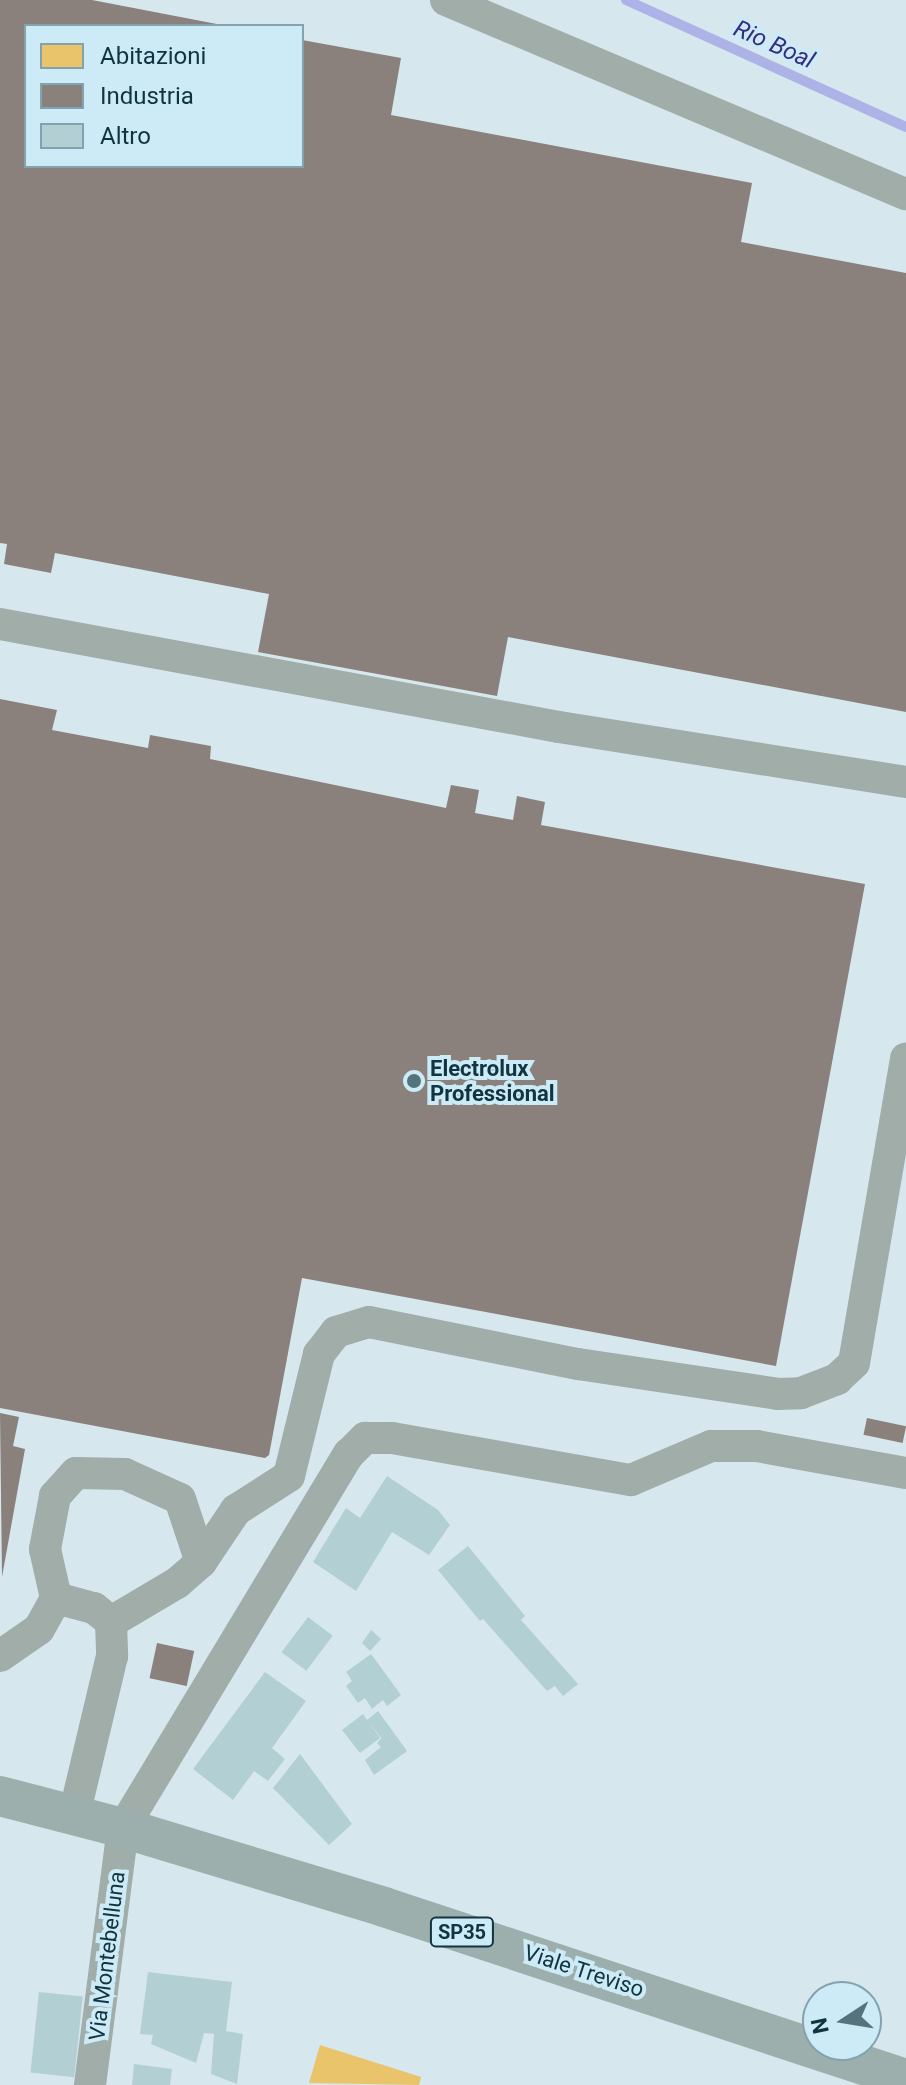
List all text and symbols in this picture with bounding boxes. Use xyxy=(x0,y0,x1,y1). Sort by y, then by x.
water label: Rio Boal xyxy=(729,14,819,76)
legend xyxy=(24,24,304,168)
text: Abitazioni xyxy=(100,42,206,70)
text: Industria xyxy=(100,82,194,110)
text: Altro xyxy=(100,122,151,150)
place label: Electrolux Professional xyxy=(430,1055,555,1106)
marker: Electrolux Professional xyxy=(405,1072,423,1090)
street label: Via Montebelluna xyxy=(84,1870,130,2042)
road number: SP35 xyxy=(428,1916,496,1948)
street label: Viale Treviso xyxy=(521,1939,647,2003)
north arrow xyxy=(802,1981,882,2061)
text: N xyxy=(806,2015,834,2036)

